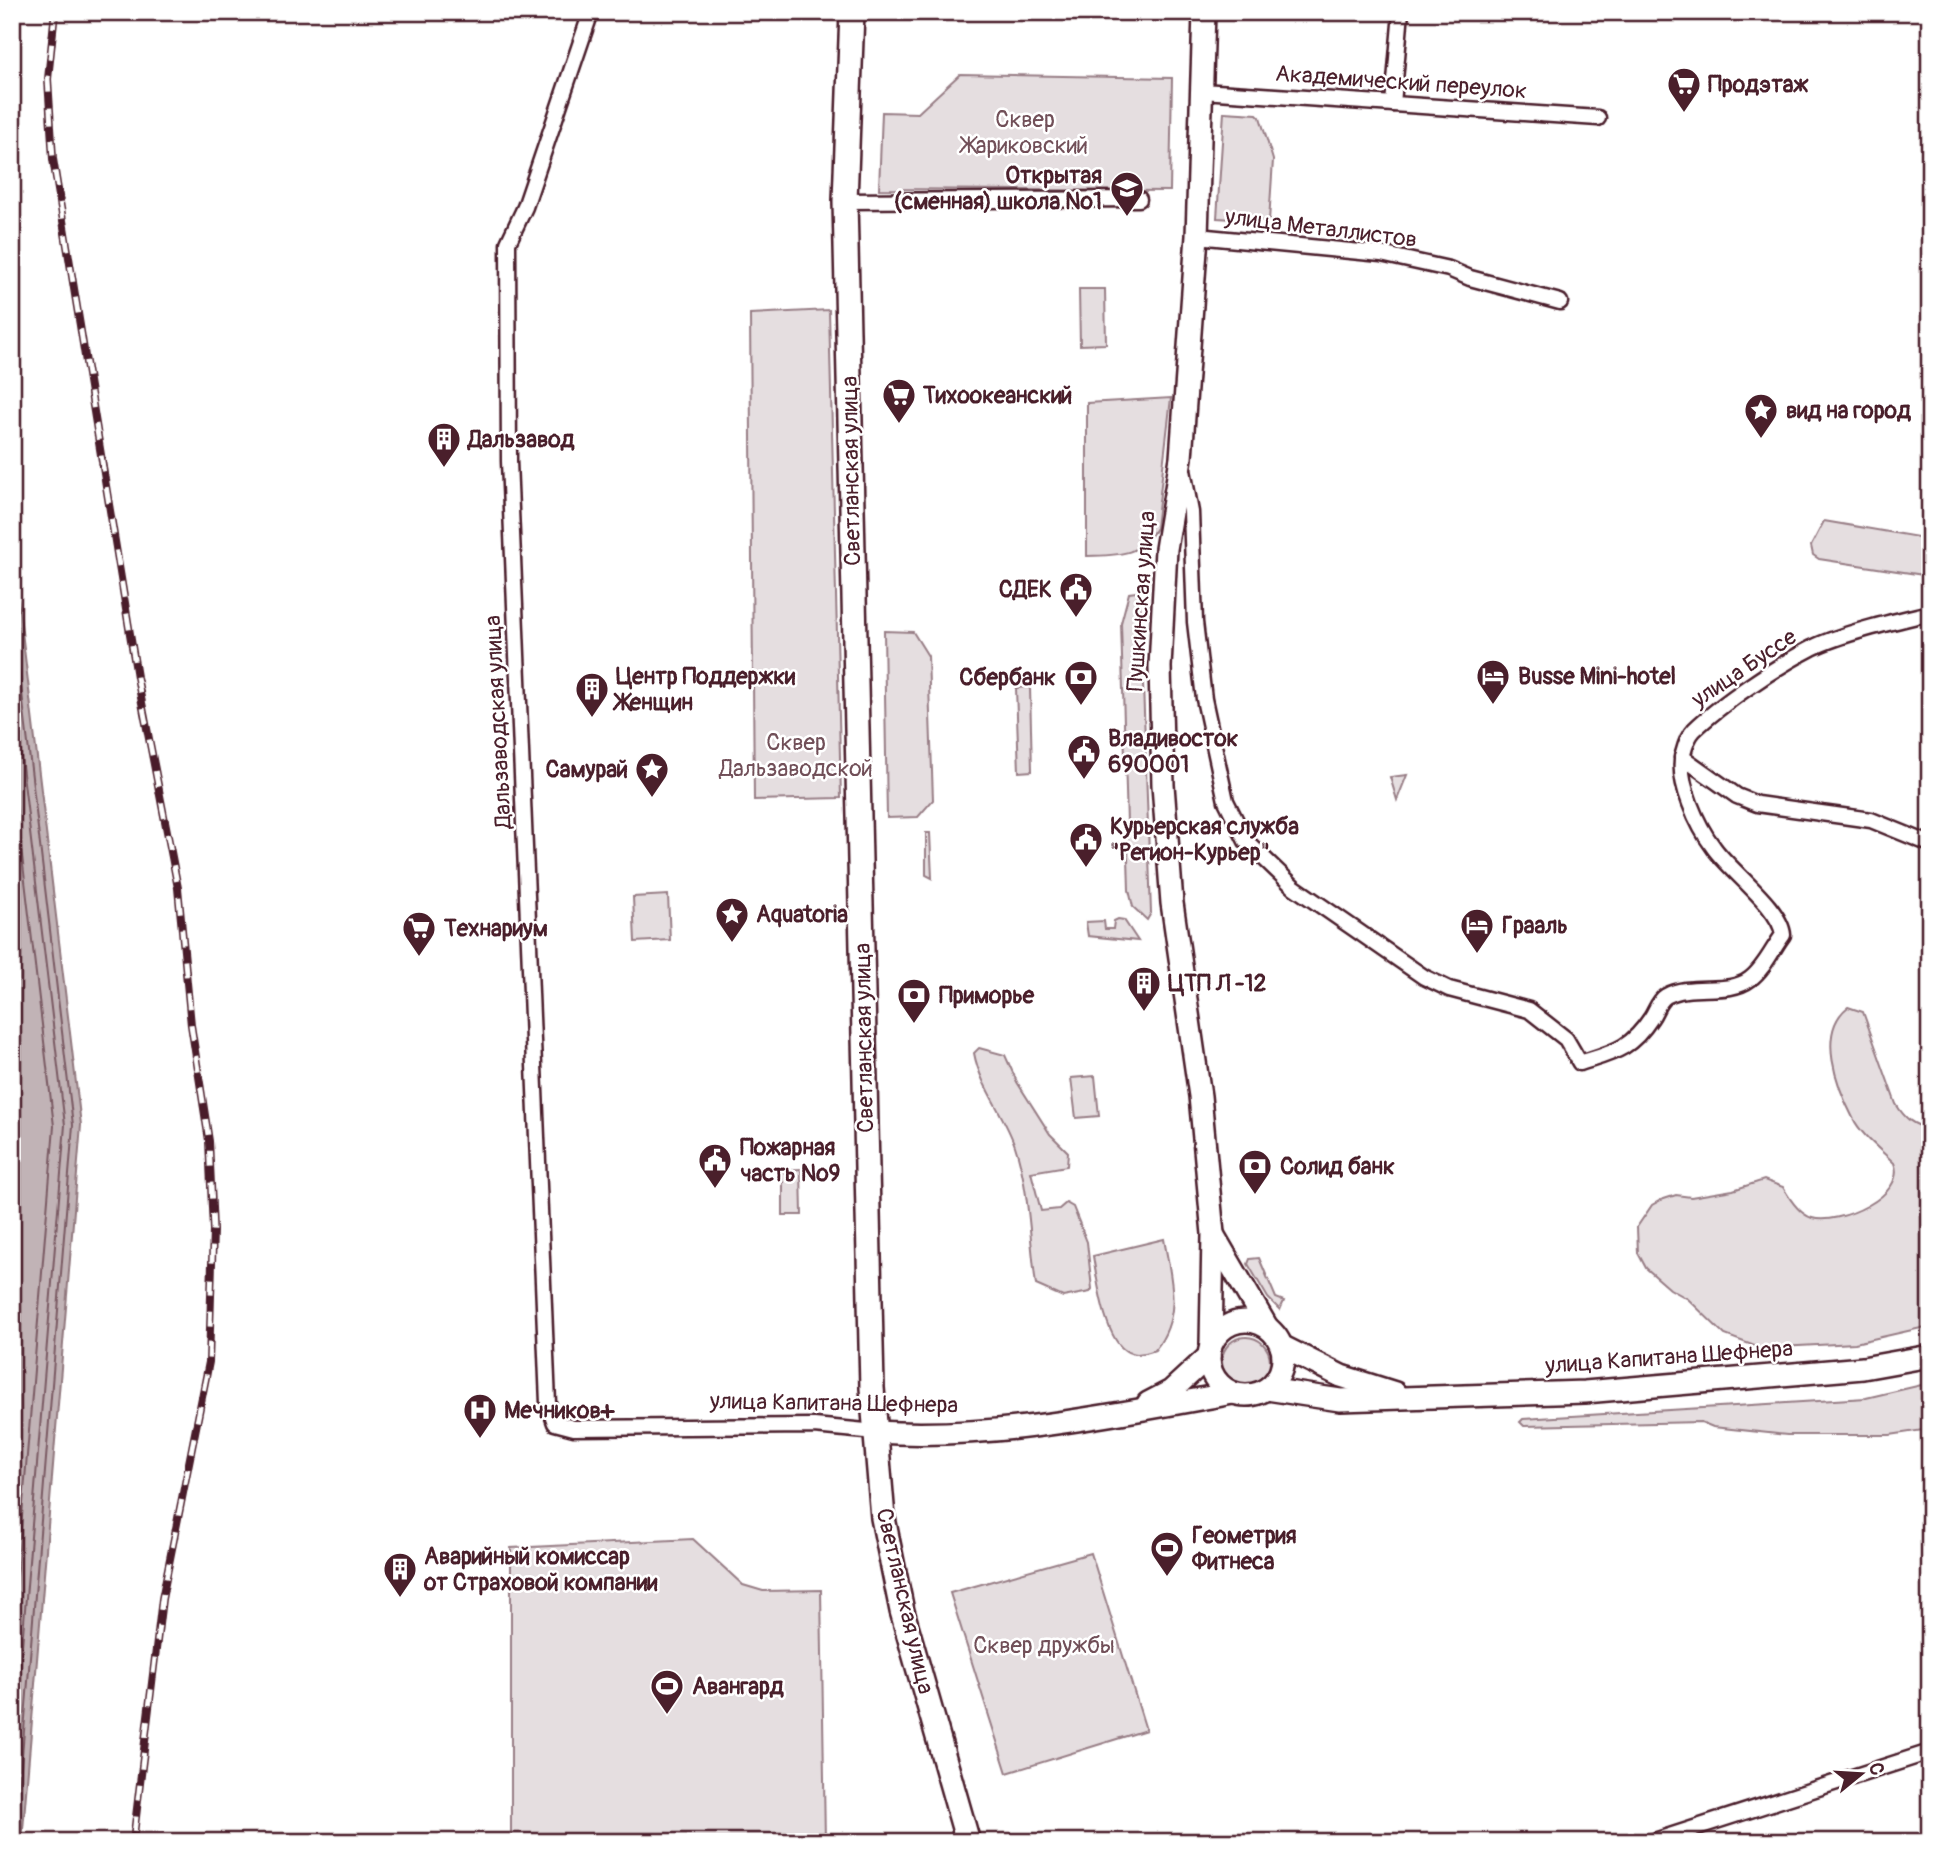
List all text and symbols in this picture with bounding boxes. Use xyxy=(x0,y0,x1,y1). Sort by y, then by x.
street label: Академический переулок xyxy=(1274,59,1528,105)
supermarket icon: Продэтаж xyxy=(1665,65,1703,114)
place label: Продэтаж xyxy=(1708,70,1809,99)
park label: Сквер Жариковский xyxy=(959,105,1088,160)
place label: Открытая (сменная) школа №1 xyxy=(894,161,1102,216)
school or university icon: Открытая (сменная) школа №1 xyxy=(1108,169,1146,218)
street label: улица Металлистов xyxy=(1222,202,1419,254)
street label: Светланская улица xyxy=(835,376,867,566)
supermarket icon: Тихоокеанский xyxy=(880,376,918,425)
place label: Тихоокеанский xyxy=(922,381,1072,410)
place icon: вид на город xyxy=(1742,391,1780,440)
place label: вид на город xyxy=(1786,396,1912,425)
building icon: Дальзавод xyxy=(425,420,463,469)
place label: Дальзавод xyxy=(466,425,576,454)
street label: Пушкинская улица xyxy=(1120,510,1162,692)
public building icon: СДЕК xyxy=(1057,570,1095,619)
place label: СДЕК xyxy=(999,575,1052,604)
street label: Дальзаводская улица xyxy=(478,615,518,830)
street label: улица Буссе xyxy=(1685,622,1803,714)
hotel icon: Busse Mini-hotel xyxy=(1474,657,1512,706)
bank icon: Сбербанк xyxy=(1062,658,1100,707)
place label: Центр Поддержки Женщин xyxy=(612,662,796,717)
place label: Busse Mini-hotel xyxy=(1518,662,1676,691)
place label: Сбербанк xyxy=(959,663,1056,692)
building icon: Центр Поддержки Женщин xyxy=(573,670,611,719)
place label: Владивосток 690001 xyxy=(1108,724,1239,779)
park label: Сквер Дальзаводской xyxy=(718,728,873,783)
public building icon: Владивосток 690001 xyxy=(1065,732,1103,781)
place icon: Самурай xyxy=(633,750,671,799)
place label: Самурай xyxy=(546,755,628,784)
place label: Курьерская служба "Регион-Курьер" xyxy=(1110,812,1299,867)
public building icon: Курьерская служба "Регион-Курьер" xyxy=(1067,820,1105,869)
place icon: Aquatoria xyxy=(713,895,751,944)
place label: Aquatoria xyxy=(756,900,848,929)
hotel icon: Грааль xyxy=(1458,906,1496,955)
supermarket icon: Технариум xyxy=(400,909,438,958)
place label: Грааль xyxy=(1502,911,1568,940)
place label: Технариум xyxy=(443,914,548,943)
street label: Светланская улица xyxy=(848,943,880,1133)
building icon: ЦТП Л -12 xyxy=(1125,964,1163,1013)
place label: ЦТП Л -12 xyxy=(1168,969,1266,998)
bank icon: Приморье xyxy=(895,976,933,1025)
place label: Приморье xyxy=(939,981,1035,1010)
place label: Пожарная часть №9 xyxy=(740,1133,841,1188)
public building icon: Пожарная часть №9 xyxy=(696,1141,734,1190)
bank icon: Солид банк xyxy=(1236,1147,1274,1196)
place label: Солид банк xyxy=(1280,1152,1395,1181)
street label: улица Капитана Шефнера xyxy=(1543,1334,1794,1380)
street label: улица Капитана Шефнера xyxy=(709,1386,958,1420)
hospital icon: Мечников+ xyxy=(461,1391,499,1440)
place label: Мечников+ xyxy=(504,1396,616,1425)
street label: Светланская улица xyxy=(870,1505,940,1697)
place label: Геометрия Фитнеса xyxy=(1191,1521,1297,1576)
sports icon: Геометрия Фитнеса xyxy=(1148,1529,1186,1578)
place label: Аварийный комиссар от Страховой компании xyxy=(423,1542,658,1597)
building icon: Аварийный комиссар от Страховой компании xyxy=(381,1550,419,1599)
park label: Сквер дружбы xyxy=(973,1631,1115,1660)
sports icon: Авангард xyxy=(648,1667,686,1716)
place label: Авангард xyxy=(692,1672,785,1701)
north arrow xyxy=(1826,1738,1896,1808)
text: С xyxy=(1863,1760,1890,1779)

